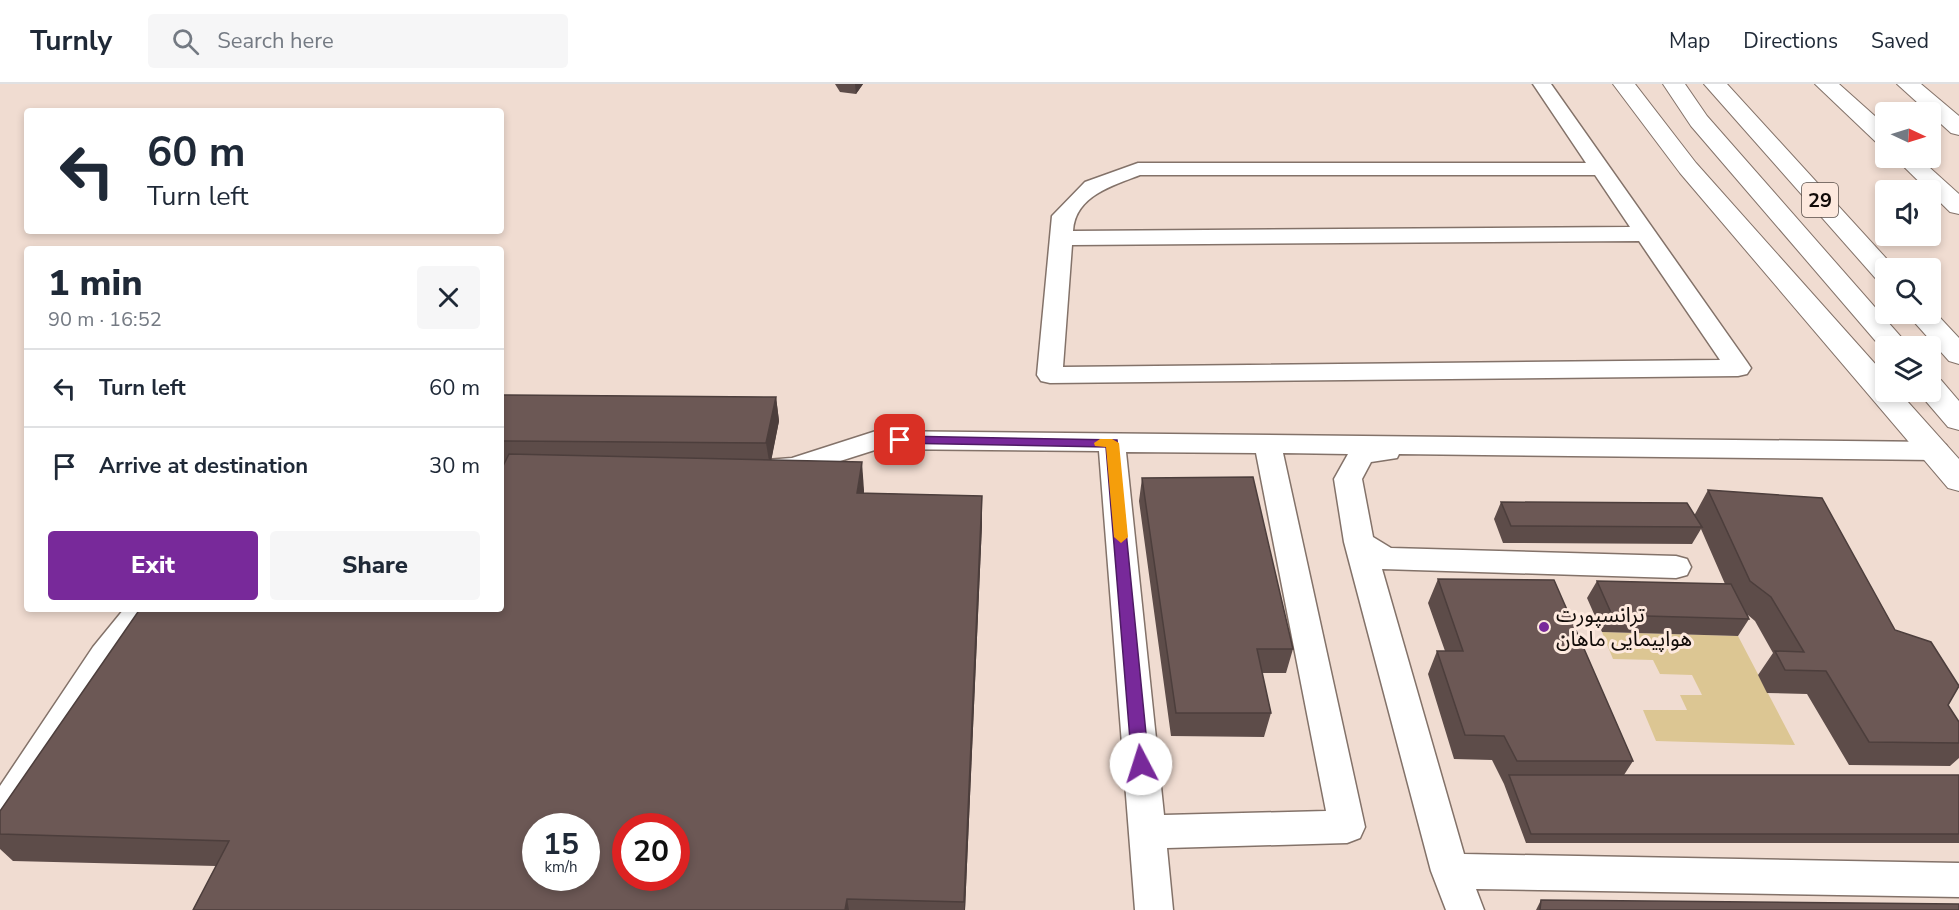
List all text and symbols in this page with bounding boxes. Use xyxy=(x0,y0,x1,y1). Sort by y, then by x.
search box xyxy=(148,14,568,68)
text: Turnly xyxy=(30,22,112,60)
icon: search xyxy=(169,25,202,58)
text: Search here xyxy=(217,26,334,56)
text: Map xyxy=(1669,27,1710,55)
text: Directions xyxy=(1743,27,1838,55)
text: Saved xyxy=(1871,27,1929,55)
north arrow xyxy=(1875,102,1941,168)
map controls xyxy=(1875,102,1941,402)
text: 60 m xyxy=(147,124,246,181)
icon: left xyxy=(48,132,126,210)
text: Turn left xyxy=(147,178,248,215)
button: sound xyxy=(1875,180,1941,246)
road number: 29 xyxy=(1802,183,1838,217)
button: search xyxy=(1875,258,1941,324)
text: 1 min xyxy=(48,259,143,308)
button: close xyxy=(417,266,480,329)
text: 90 m · 16:52 xyxy=(48,306,162,333)
button: layers xyxy=(1875,336,1941,402)
icon: left xyxy=(48,372,81,405)
text: Turn left xyxy=(99,373,186,403)
text: 60 m xyxy=(429,373,480,403)
pin xyxy=(874,414,925,465)
icon: arrive xyxy=(883,423,916,456)
icon: arrive xyxy=(48,450,81,483)
text: Arrive at destination xyxy=(99,451,308,481)
text: 30 m xyxy=(429,451,480,481)
button: Exit xyxy=(48,531,258,600)
button: Share xyxy=(270,531,480,600)
place label: ترانسپورت هواپیمایی ماهان xyxy=(1556,601,1692,653)
marker: ترانسپورت هواپیمایی ماهان xyxy=(1537,620,1551,634)
position arrow xyxy=(1109,732,1173,796)
speed limit sign: 20 xyxy=(612,813,690,891)
text: 15 xyxy=(543,824,579,865)
text: km/h xyxy=(544,857,578,877)

